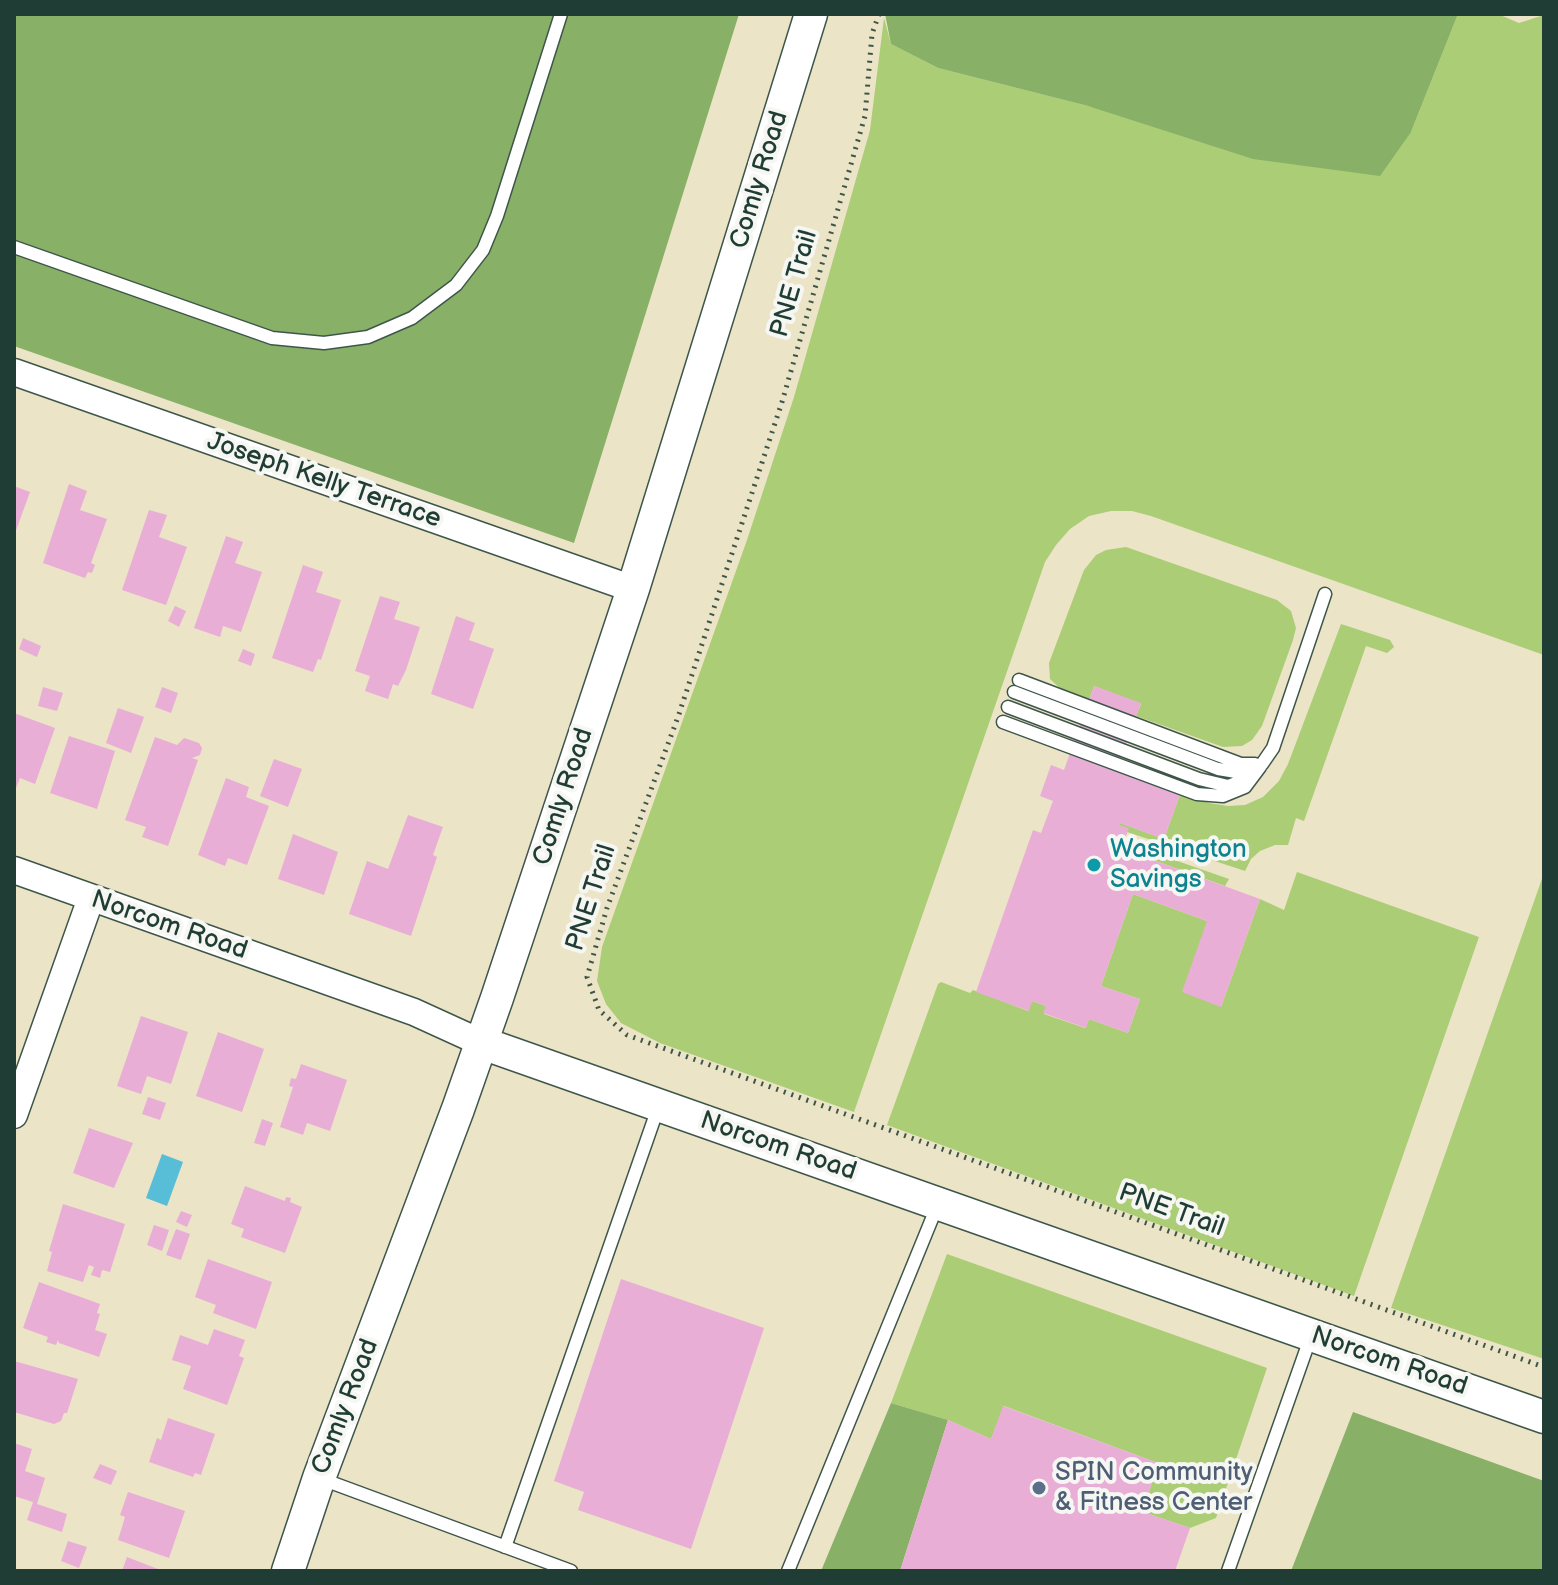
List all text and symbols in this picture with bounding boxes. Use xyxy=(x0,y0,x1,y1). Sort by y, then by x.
street label: Comly Road xyxy=(724,107,796,253)
street label: PNE Trail xyxy=(765,227,825,341)
street label: Joseph Kelly Terrace xyxy=(203,426,445,536)
street label: Comly Road xyxy=(527,725,601,869)
place label: Washington Savings xyxy=(1110,834,1247,896)
street label: PNE Trail xyxy=(560,841,624,955)
marker: Washington Savings xyxy=(1085,856,1103,874)
street label: Norcom Road xyxy=(87,885,251,967)
street label: Norcom Road xyxy=(696,1106,860,1188)
street label: PNE Trail xyxy=(1114,1178,1228,1244)
street label: Norcom Road xyxy=(1307,1321,1471,1403)
street label: Comly Road xyxy=(306,1335,386,1479)
place label: SPIN Community & Fitness Center xyxy=(1055,1457,1253,1518)
marker: SPIN Community & Fitness Center xyxy=(1030,1479,1048,1497)

